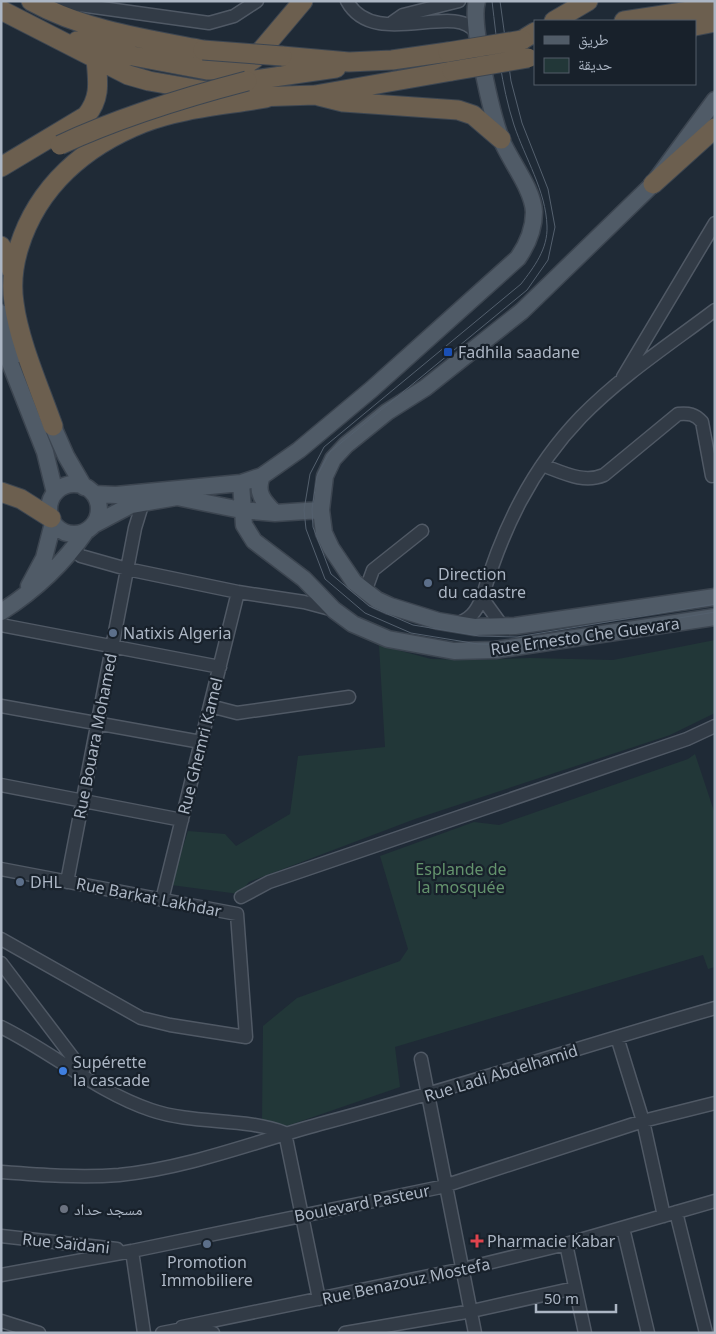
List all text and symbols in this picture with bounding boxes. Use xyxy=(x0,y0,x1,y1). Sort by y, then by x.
legend xyxy=(534,20,696,85)
text: طريق xyxy=(578,29,609,50)
text: حديقة xyxy=(578,54,613,74)
place label: Fadhila saadane xyxy=(458,341,580,363)
marker: Fadhila saadane xyxy=(442,346,454,358)
place label: Direction du cadastre xyxy=(438,563,526,603)
marker: Direction du cadastre xyxy=(422,577,434,589)
street label: Rue Ernesto Che Guevara xyxy=(489,612,681,660)
place label: Natixis Algeria xyxy=(123,622,231,644)
marker: Natixis Algeria xyxy=(107,627,119,639)
street label: Rue Bouara Mohamed xyxy=(68,651,122,821)
street label: Rue Ghemri Kamel xyxy=(172,675,228,817)
park label: Esplande de la mosquée xyxy=(415,858,507,898)
place label: DHL xyxy=(30,871,62,893)
street label: Rue Barkat Lakhdar xyxy=(74,872,224,922)
marker: DHL xyxy=(14,876,26,888)
street label: Rue Ladi Abdelhamid xyxy=(422,1039,580,1107)
place label: Supérette la cascade xyxy=(73,1051,150,1091)
marker: Supérette la cascade xyxy=(57,1065,69,1077)
street label: Boulevard Pasteur xyxy=(292,1179,432,1227)
place label: مسجد حداد xyxy=(74,1198,143,1220)
marker: مسجد حداد xyxy=(58,1203,70,1215)
street label: Rue Saïdani xyxy=(21,1227,111,1259)
place label: Pharmacie Kabar xyxy=(487,1230,616,1252)
marker: Pharmacie Kabar xyxy=(471,1235,483,1247)
marker: Promotion Immobiliere xyxy=(201,1238,213,1250)
place label: Promotion Immobiliere xyxy=(161,1251,253,1291)
street label: Rue Benazouz Mostefa xyxy=(320,1252,492,1310)
scale bar xyxy=(536,1282,616,1314)
text: 50 m xyxy=(544,1288,579,1308)

